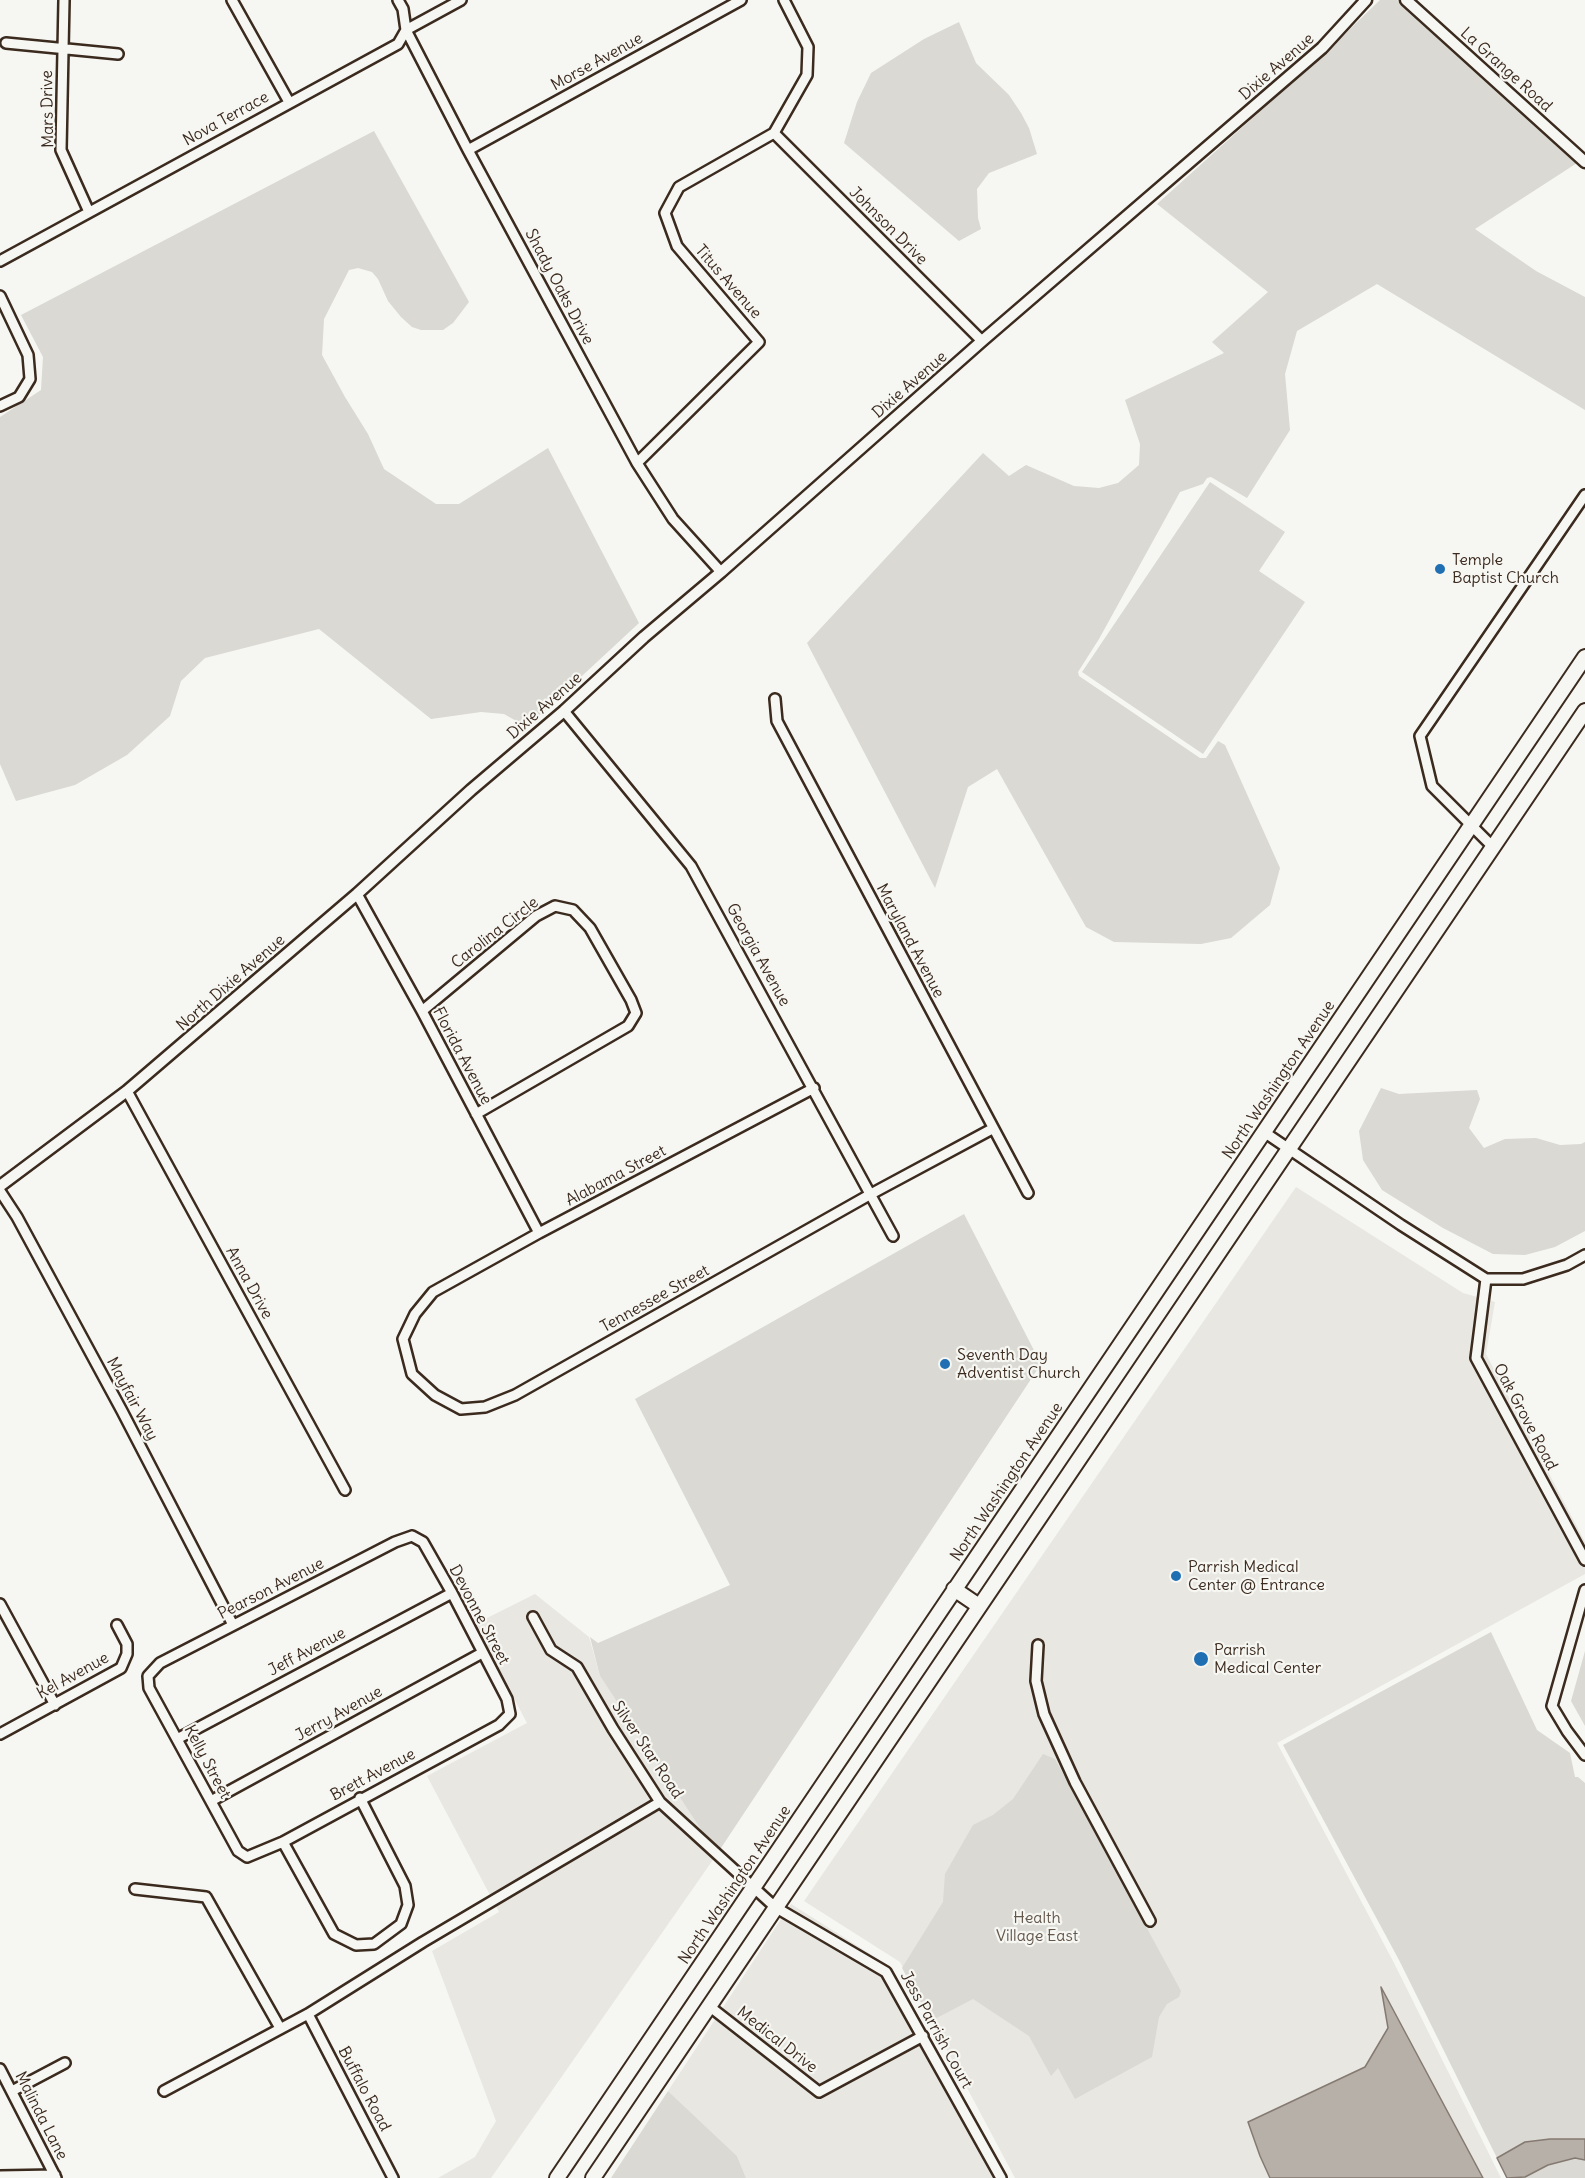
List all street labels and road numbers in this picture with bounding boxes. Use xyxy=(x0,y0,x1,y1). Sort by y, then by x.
street label: La Grange Road xyxy=(1456,24,1556,116)
street label: Morse Avenue xyxy=(548,29,646,95)
street label: Dixie Avenue xyxy=(1236,29,1318,105)
street label: Mars Drive xyxy=(38,70,58,148)
street label: Nova Terrace xyxy=(180,88,272,150)
street label: Johnson Drive xyxy=(845,183,931,269)
street label: Shady Oaks Drive xyxy=(520,226,598,348)
street label: Titus Avenue xyxy=(691,241,765,323)
street label: Dixie Avenue xyxy=(869,347,951,423)
street label: Dixie Avenue xyxy=(504,668,586,744)
street label: Maryland Avenue xyxy=(872,881,948,1001)
street label: Carolina Circle xyxy=(448,893,542,973)
street label: Georgia Avenue xyxy=(722,900,794,1010)
street label: North Dixie Avenue xyxy=(173,931,289,1035)
street label: North Washington Avenue xyxy=(1219,997,1339,1163)
street label: Florida Avenue xyxy=(428,1004,496,1108)
street label: Alabama Street xyxy=(563,1142,669,1210)
street label: Anna Drive xyxy=(221,1244,277,1322)
street label: Tennessee Street xyxy=(597,1261,713,1337)
street label: Mayfair Way xyxy=(102,1354,162,1444)
street label: Oak Grove Road xyxy=(1489,1360,1561,1474)
street label: North Washington Avenue xyxy=(947,1399,1067,1565)
street label: Pearson Avenue xyxy=(215,1554,327,1624)
street label: Devonne Street xyxy=(445,1562,513,1668)
street label: Jeff Avenue xyxy=(265,1624,349,1680)
street label: Kel Avenue xyxy=(34,1648,112,1704)
street label: Jerry Avenue xyxy=(292,1682,386,1746)
street label: Silver Star Road xyxy=(607,1697,687,1803)
street label: Kelly Street xyxy=(180,1722,234,1802)
street label: Brett Avenue xyxy=(327,1745,419,1805)
street label: North Washington Avenue xyxy=(675,1802,795,1968)
street label: Jess Parrish Court xyxy=(896,1968,976,2092)
street label: Medical Drive xyxy=(733,2003,821,2077)
street label: Buffalo Road xyxy=(334,2043,394,2135)
street label: Malinda Lane xyxy=(11,2069,71,2163)

